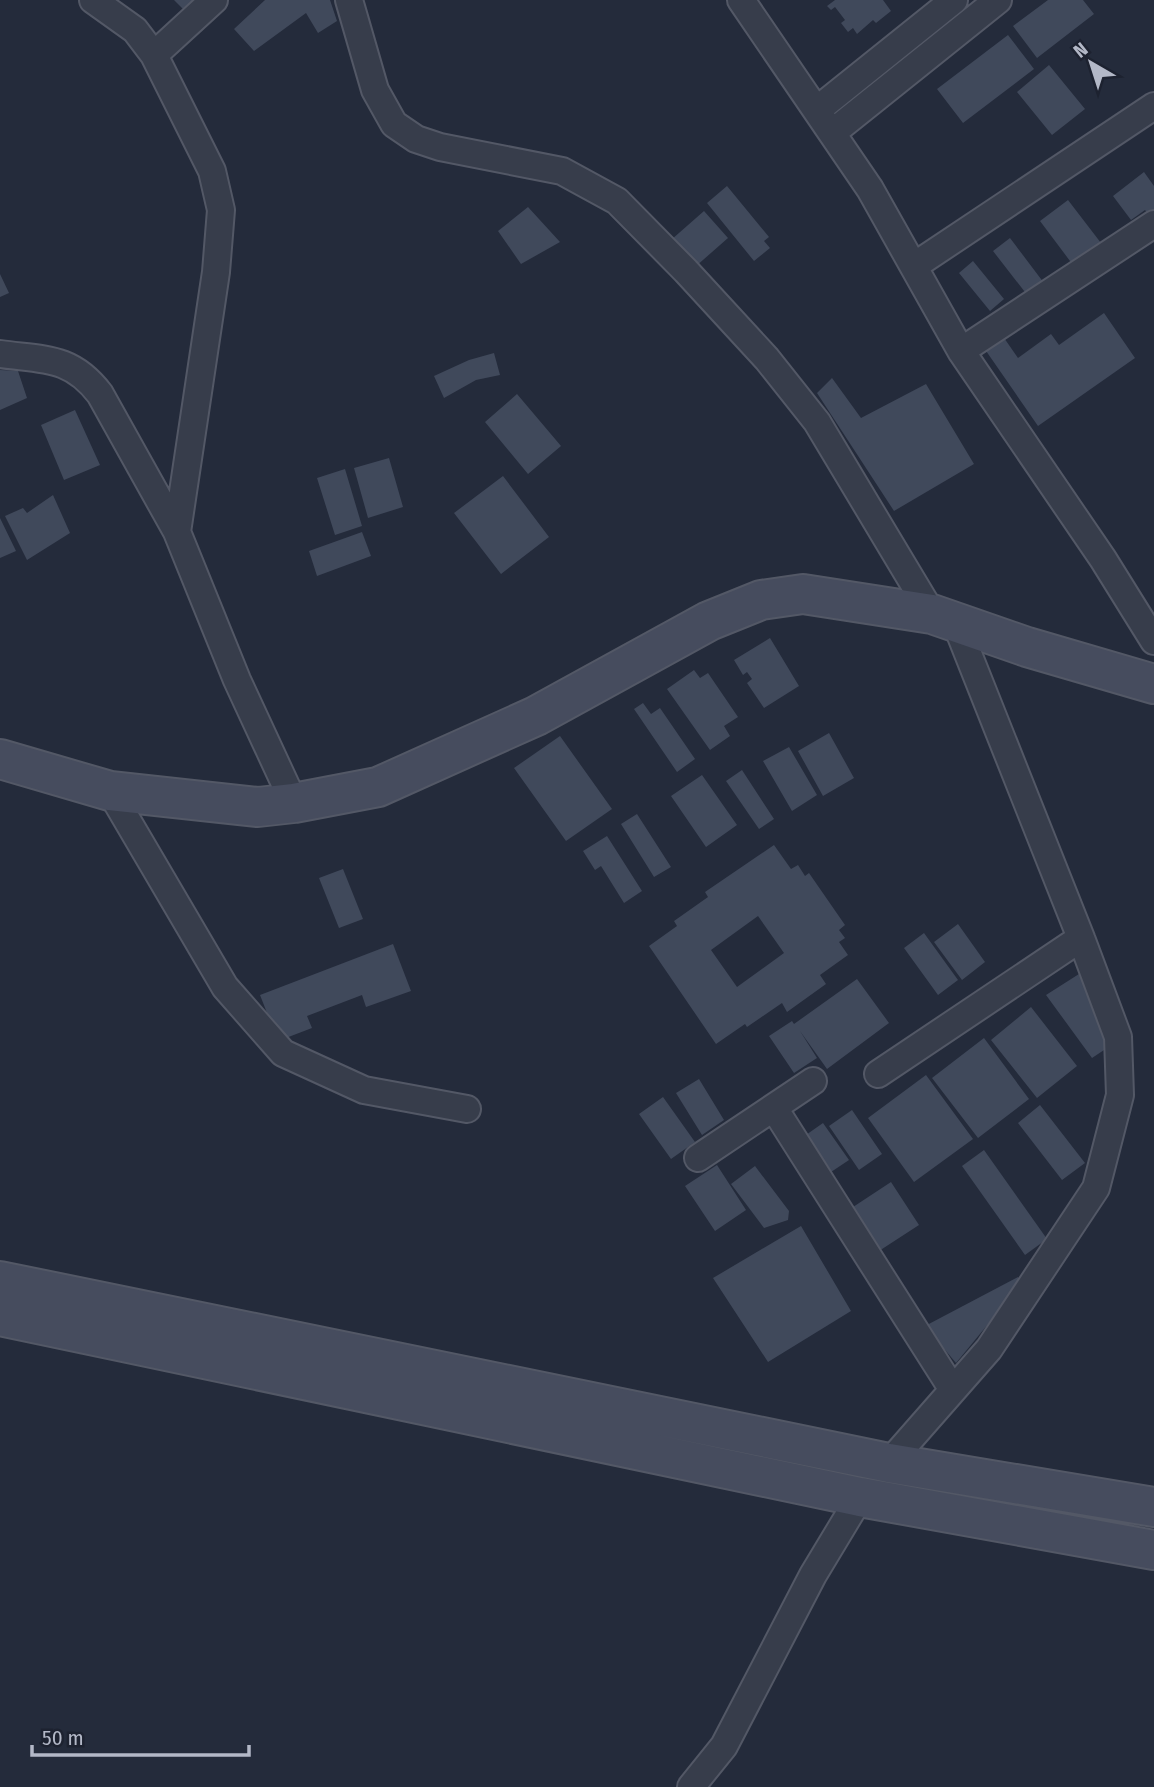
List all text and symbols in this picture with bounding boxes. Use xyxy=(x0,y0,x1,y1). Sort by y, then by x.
north arrow xyxy=(1056,28,1126,98)
text: N xyxy=(1069,38,1092,63)
scale bar xyxy=(32,1714,248,1758)
text: 50 m xyxy=(42,1725,84,1751)

